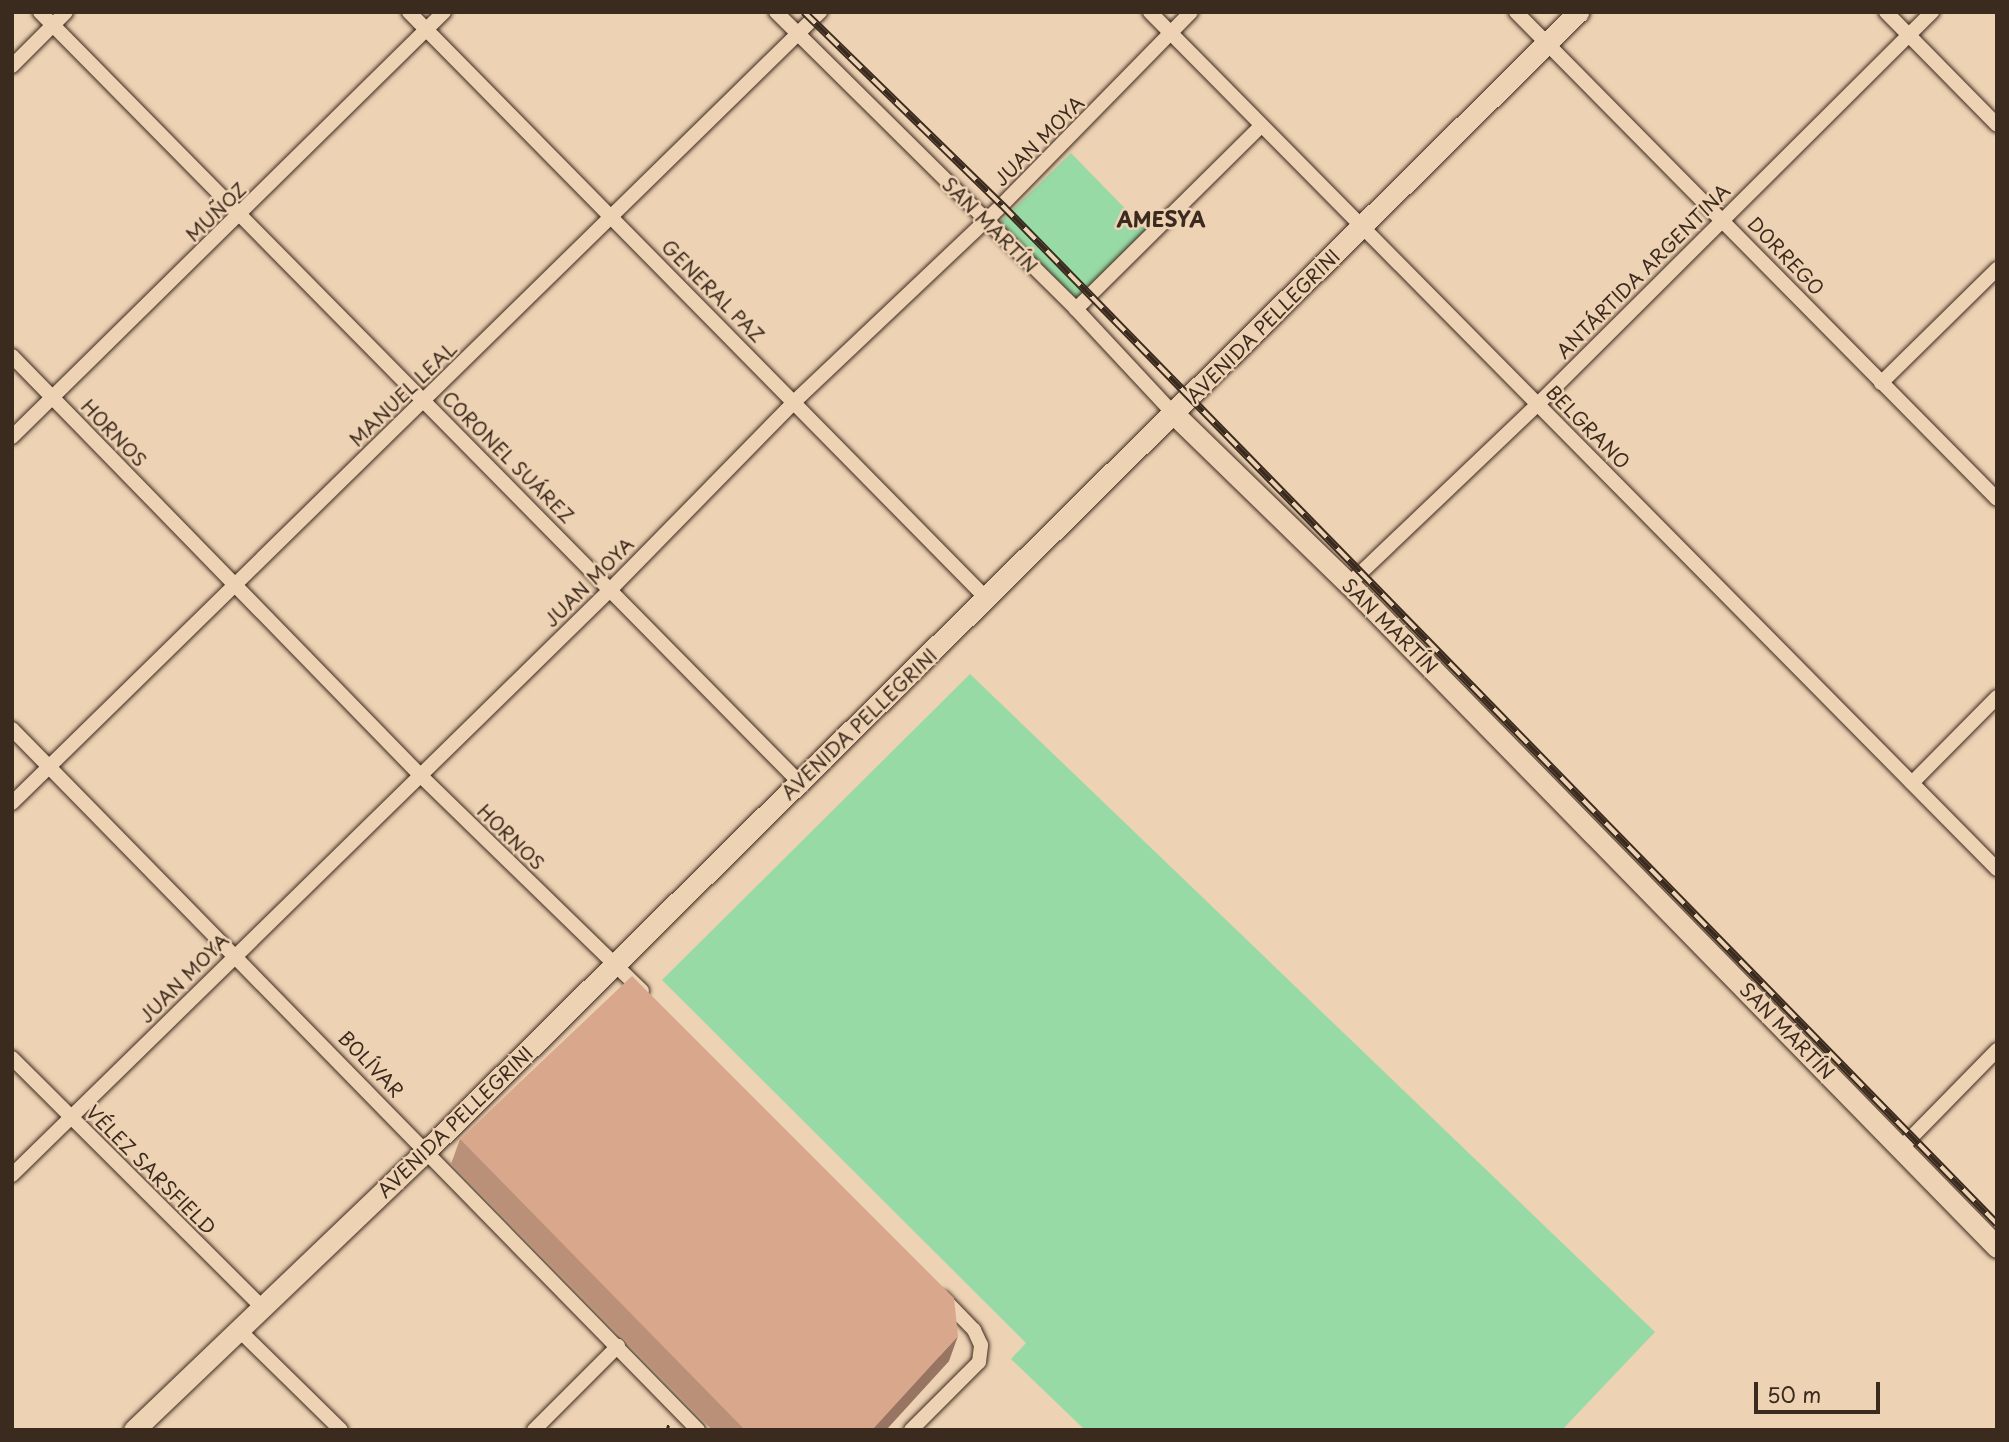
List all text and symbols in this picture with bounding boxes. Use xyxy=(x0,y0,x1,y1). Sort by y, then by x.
street label: JUAN MOYA xyxy=(989,91,1089,191)
street label: SAN MARTÍN xyxy=(938,173,1042,277)
street label: MUÑOZ xyxy=(181,178,251,246)
street label: ANTÁRTIDA ARGENTINA xyxy=(1551,179,1735,363)
district label: AMESYA xyxy=(1116,205,1206,231)
street label: DORREGO xyxy=(1743,212,1829,300)
street label: GENERAL PAZ xyxy=(656,234,770,348)
street label: AVENIDA PELLEGRINI xyxy=(1183,246,1343,406)
street label: MANUEL LEAL xyxy=(345,337,461,451)
street label: BELGRANO xyxy=(1542,381,1634,473)
street label: CORONEL SUÁREZ xyxy=(437,386,579,528)
street label: HORNOS xyxy=(76,395,152,471)
street label: JUAN MOYA xyxy=(539,532,639,632)
street label: SAN MARTÍN xyxy=(1338,574,1442,678)
street label: AVENIDA PELLEGRINI xyxy=(778,645,940,803)
street label: HORNOS xyxy=(473,799,549,875)
street label: JUAN MOYA xyxy=(134,928,234,1028)
street label: SAN MARTÍN xyxy=(1736,979,1838,1083)
street label: BOLÍVAR xyxy=(334,1026,408,1102)
street label: AVENIDA PELLEGRINI xyxy=(374,1043,536,1201)
street label: VÉLEZ SARSFIELD xyxy=(82,1101,220,1239)
scale bar xyxy=(1757,1368,1883,1412)
text: 50 m xyxy=(1767,1378,1821,1410)

